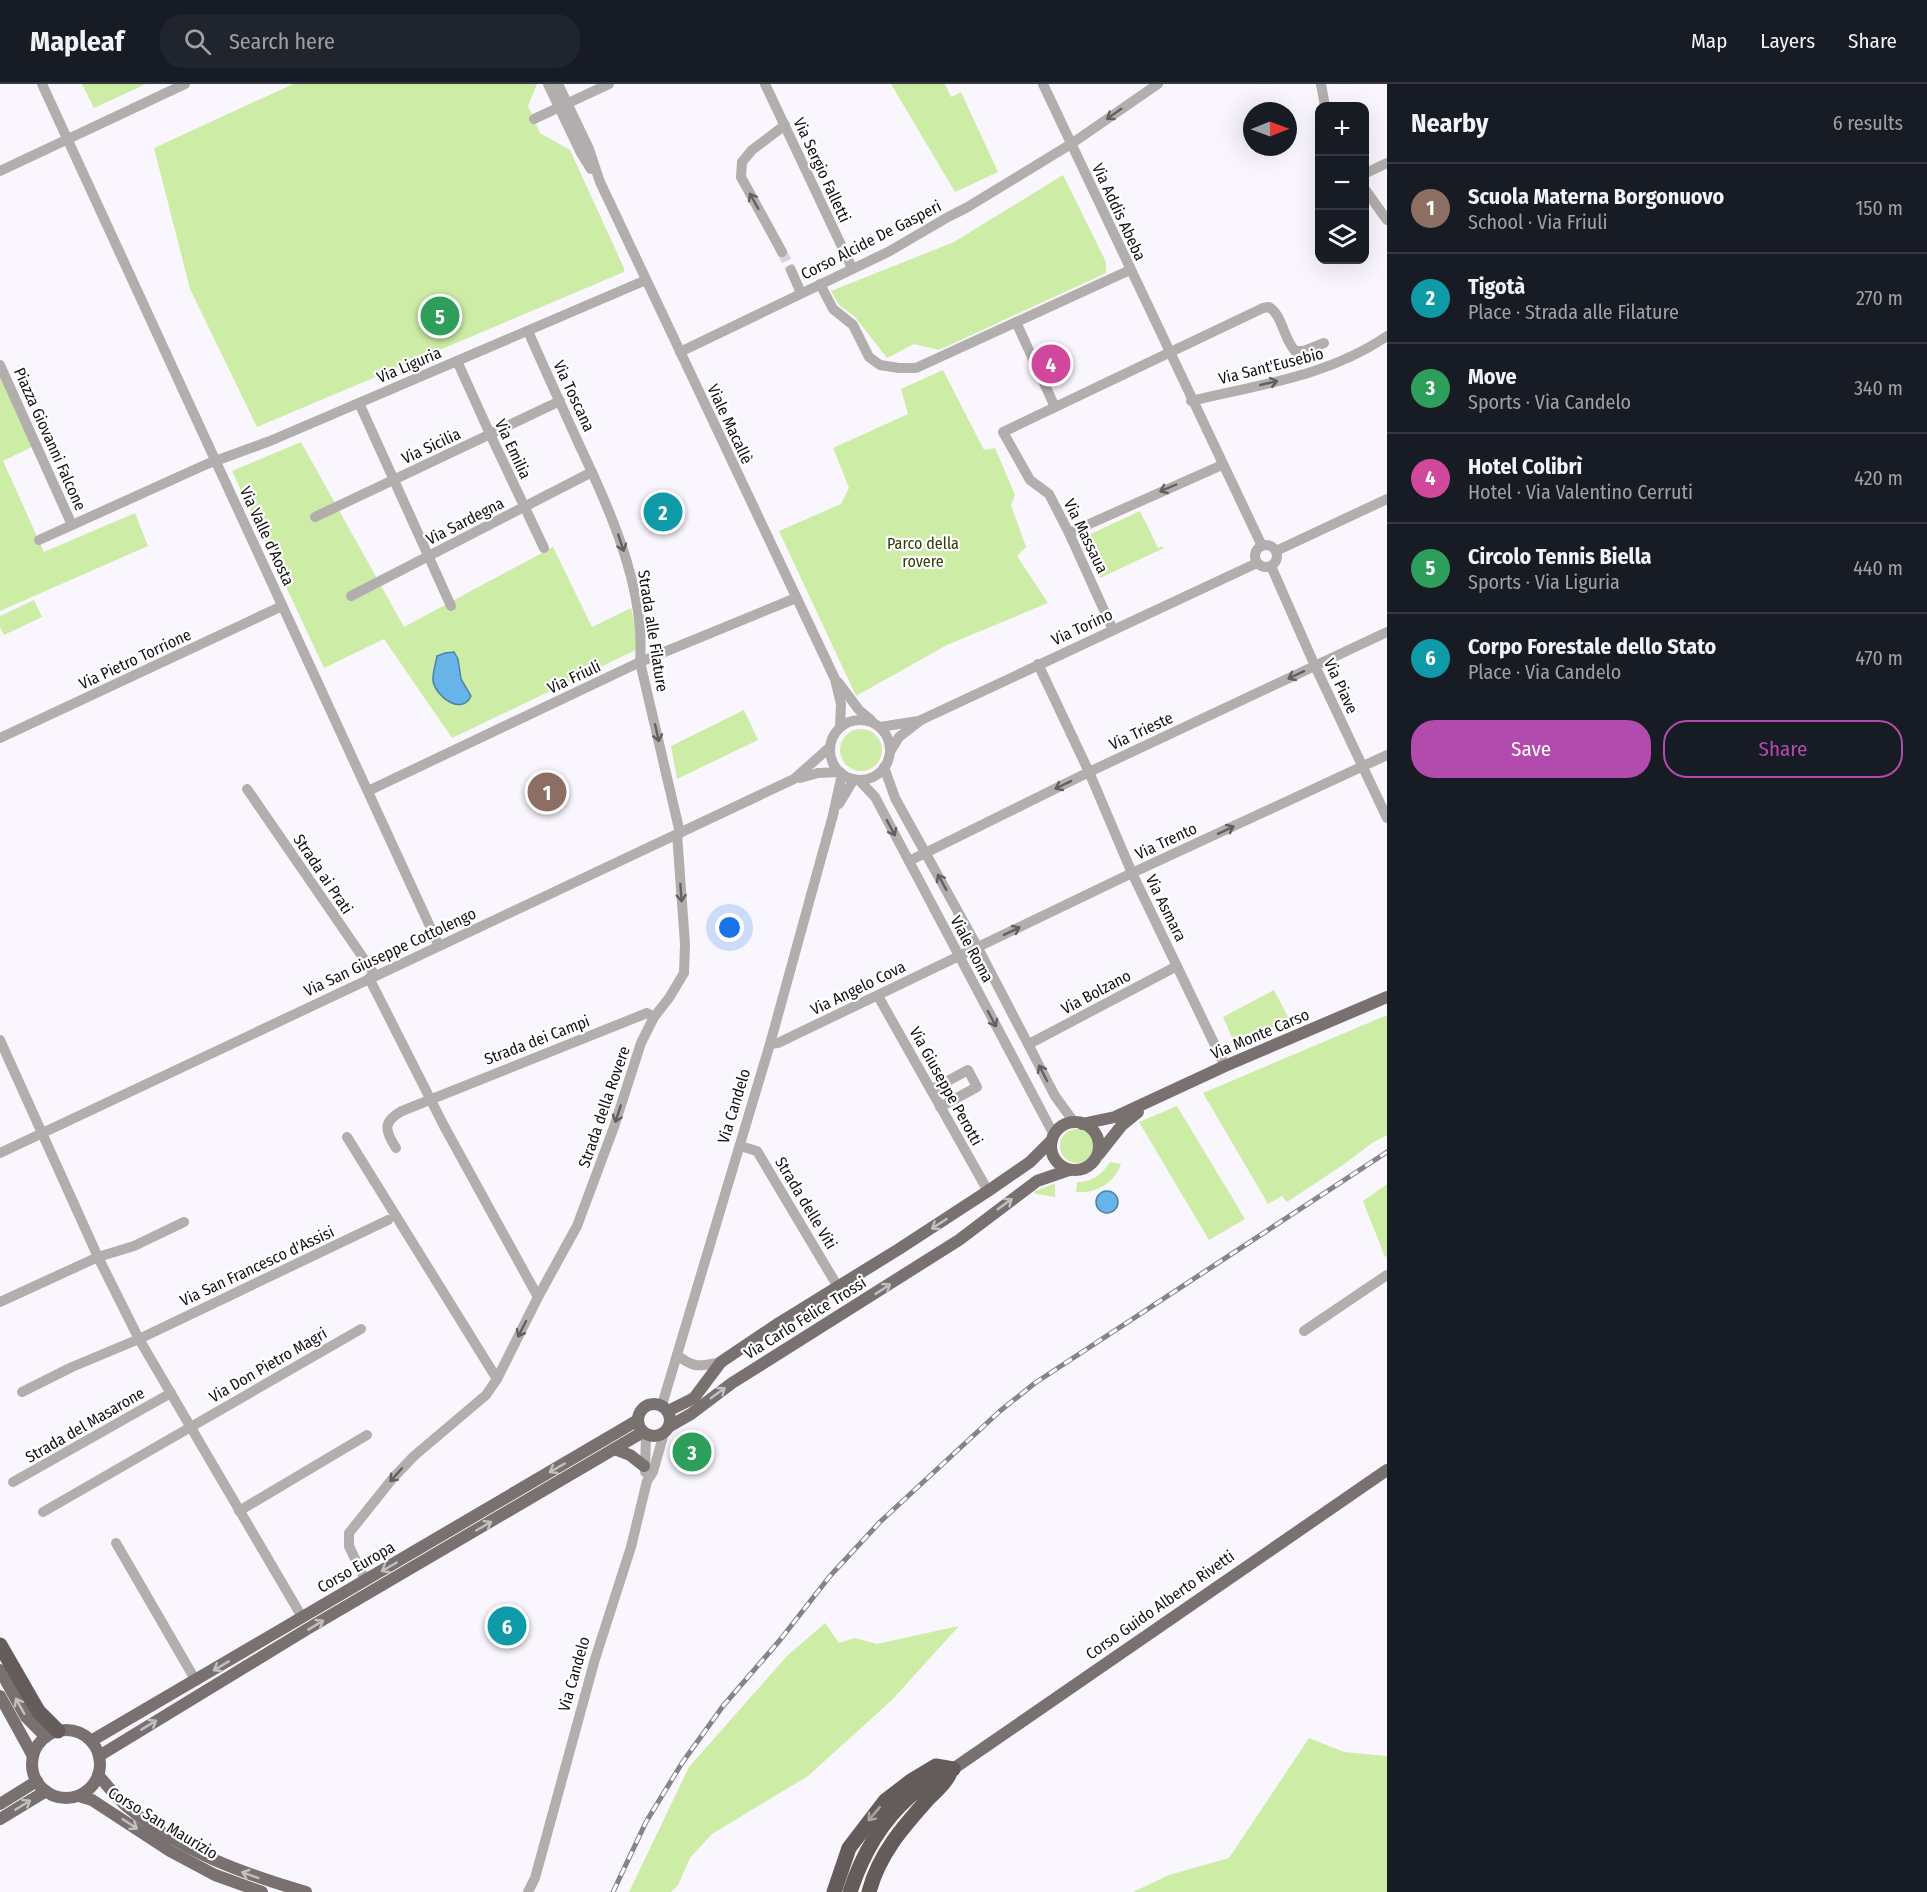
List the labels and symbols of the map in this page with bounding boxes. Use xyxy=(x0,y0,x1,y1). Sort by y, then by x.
north arrow xyxy=(1243,102,1297,156)
one-way arrow xyxy=(1107,108,1123,120)
street label: Via Sergio Falletti xyxy=(789,115,855,225)
street label: Via Addis Abeba xyxy=(1088,160,1150,264)
one-way arrow xyxy=(748,192,759,210)
street label: Corso Alcide De Gasperi xyxy=(798,196,944,284)
pin: 5 xyxy=(420,294,460,338)
pin: 4 xyxy=(1032,342,1070,386)
street label: Via Liguria xyxy=(374,343,444,387)
street label: Via Sant'Eusebio xyxy=(1217,344,1325,388)
street label: Via Toscana xyxy=(549,357,599,435)
street label: Piazza Giovanni Falcone xyxy=(10,365,90,513)
one-way arrow xyxy=(1259,377,1278,388)
street label: Viale Macallè xyxy=(703,381,757,467)
street label: Via Emilia xyxy=(491,416,535,482)
street label: Via Sicilia xyxy=(399,424,464,468)
one-way arrow xyxy=(1160,483,1178,495)
street label: Via Valle d'Aosta xyxy=(236,484,298,589)
pin: 2 xyxy=(644,490,682,534)
street label: Via Sardegna xyxy=(423,493,507,549)
street label: Via Massaua xyxy=(1060,496,1112,576)
one-way arrow xyxy=(616,533,627,552)
park label: Parco della rovere xyxy=(887,534,959,571)
street label: Strada alle Filature xyxy=(634,569,672,693)
street label: Via Torino xyxy=(1048,605,1116,649)
street label: Via Pietro Torrione xyxy=(76,625,194,693)
street label: Via Piave xyxy=(1320,655,1362,717)
street label: Via Friuli xyxy=(544,656,604,698)
one-way arrow xyxy=(1288,670,1306,681)
street label: Via Trieste xyxy=(1106,708,1176,754)
one-way arrow xyxy=(651,723,663,742)
pin: 1 xyxy=(528,770,566,814)
one-way arrow xyxy=(1054,779,1072,791)
one-way arrow xyxy=(885,819,897,836)
street label: Via Trento xyxy=(1132,819,1200,863)
one-way arrow xyxy=(1217,823,1235,835)
street label: Strada ai Prati xyxy=(289,830,357,918)
street label: Via Asmara xyxy=(1142,871,1190,945)
one-way arrow xyxy=(935,874,947,891)
one-way arrow xyxy=(676,882,687,902)
street label: Via San Giuseppe Cottolengo xyxy=(301,904,479,1000)
street label: Viale Roma xyxy=(947,912,998,986)
your location xyxy=(715,913,744,942)
one-way arrow xyxy=(1003,925,1021,937)
street label: Via Angelo Cova xyxy=(808,957,909,1019)
street label: Via Bolzano xyxy=(1058,966,1134,1018)
street label: Via Monte Carso xyxy=(1208,1005,1312,1063)
one-way arrow xyxy=(987,1009,998,1027)
street label: Strada dei Campi xyxy=(482,1011,592,1069)
street label: Via Giuseppe Perotti xyxy=(906,1023,986,1149)
street label: Strada della Rovere xyxy=(574,1044,634,1170)
one-way arrow xyxy=(1037,1064,1049,1082)
street label: Via Candelo xyxy=(714,1066,754,1146)
one-way arrow xyxy=(612,1104,623,1123)
street label: Strada delle Viti xyxy=(771,1153,841,1253)
one-way arrow xyxy=(997,1198,1013,1211)
one-way arrow xyxy=(931,1218,948,1230)
street label: Via San Francesco d'Assisi xyxy=(177,1222,337,1310)
street label: Via Carlo Felice Trossi xyxy=(740,1273,870,1363)
one-way arrow xyxy=(874,1282,891,1295)
one-way arrow xyxy=(515,1320,527,1338)
street label: Via Don Pietro Magri xyxy=(206,1324,330,1406)
street label: Strada del Masarone xyxy=(22,1383,148,1467)
one-way arrow xyxy=(709,1387,725,1399)
pin: 3 xyxy=(672,1430,712,1474)
one-way arrow xyxy=(549,1463,566,1475)
one-way arrow xyxy=(389,1467,403,1482)
one-way arrow xyxy=(475,1520,492,1532)
street label: Corso Europa xyxy=(314,1537,398,1597)
street label: Corso Guido Alberto Rivetti xyxy=(1082,1546,1238,1664)
one-way arrow xyxy=(381,1561,398,1573)
pin: 6 xyxy=(488,1604,526,1648)
one-way arrow xyxy=(307,1618,324,1630)
street label: Via Candelo xyxy=(554,1634,594,1714)
one-way arrow xyxy=(213,1660,230,1672)
one-way arrow xyxy=(14,1697,25,1715)
one-way arrow xyxy=(140,1718,157,1730)
street label: Corso San Maurizio xyxy=(105,1783,221,1863)
one-way arrow xyxy=(14,1799,31,1811)
one-way arrow xyxy=(867,1806,881,1821)
one-way arrow xyxy=(121,1818,138,1831)
one-way arrow xyxy=(241,1869,260,1880)

